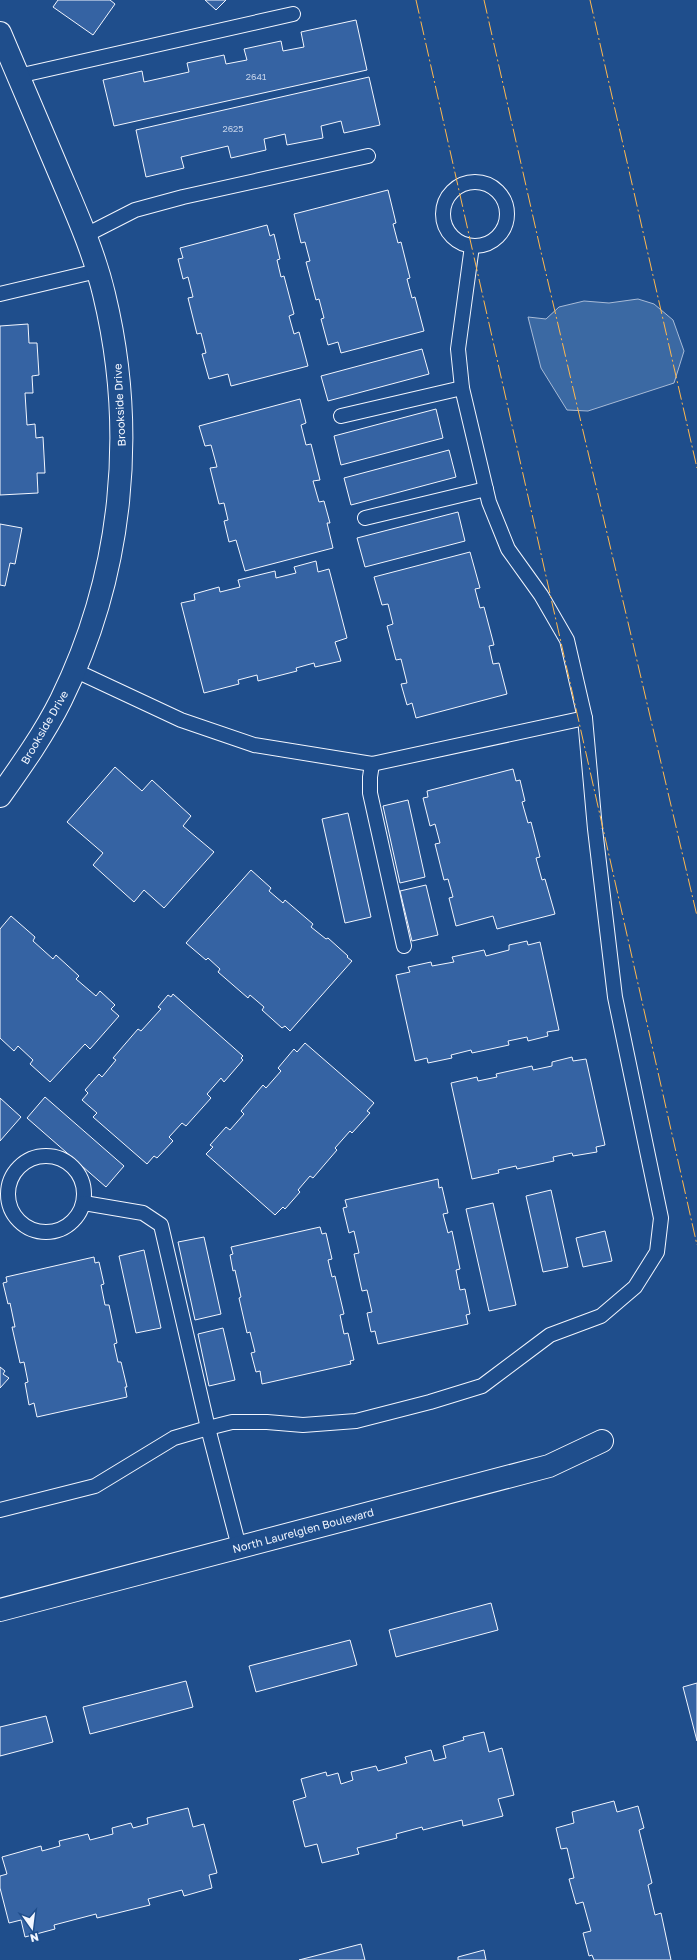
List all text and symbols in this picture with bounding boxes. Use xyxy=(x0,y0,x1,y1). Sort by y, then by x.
house number: 2641 xyxy=(246,71,267,82)
house number: 2625 xyxy=(222,123,244,134)
street label: Brookside Drive xyxy=(110,363,128,447)
street label: Brookside Drive xyxy=(18,688,70,766)
street label: North Laurelglen Boulevard xyxy=(231,1505,375,1555)
north arrow xyxy=(12,1908,52,1948)
text: N xyxy=(29,1931,40,1946)

